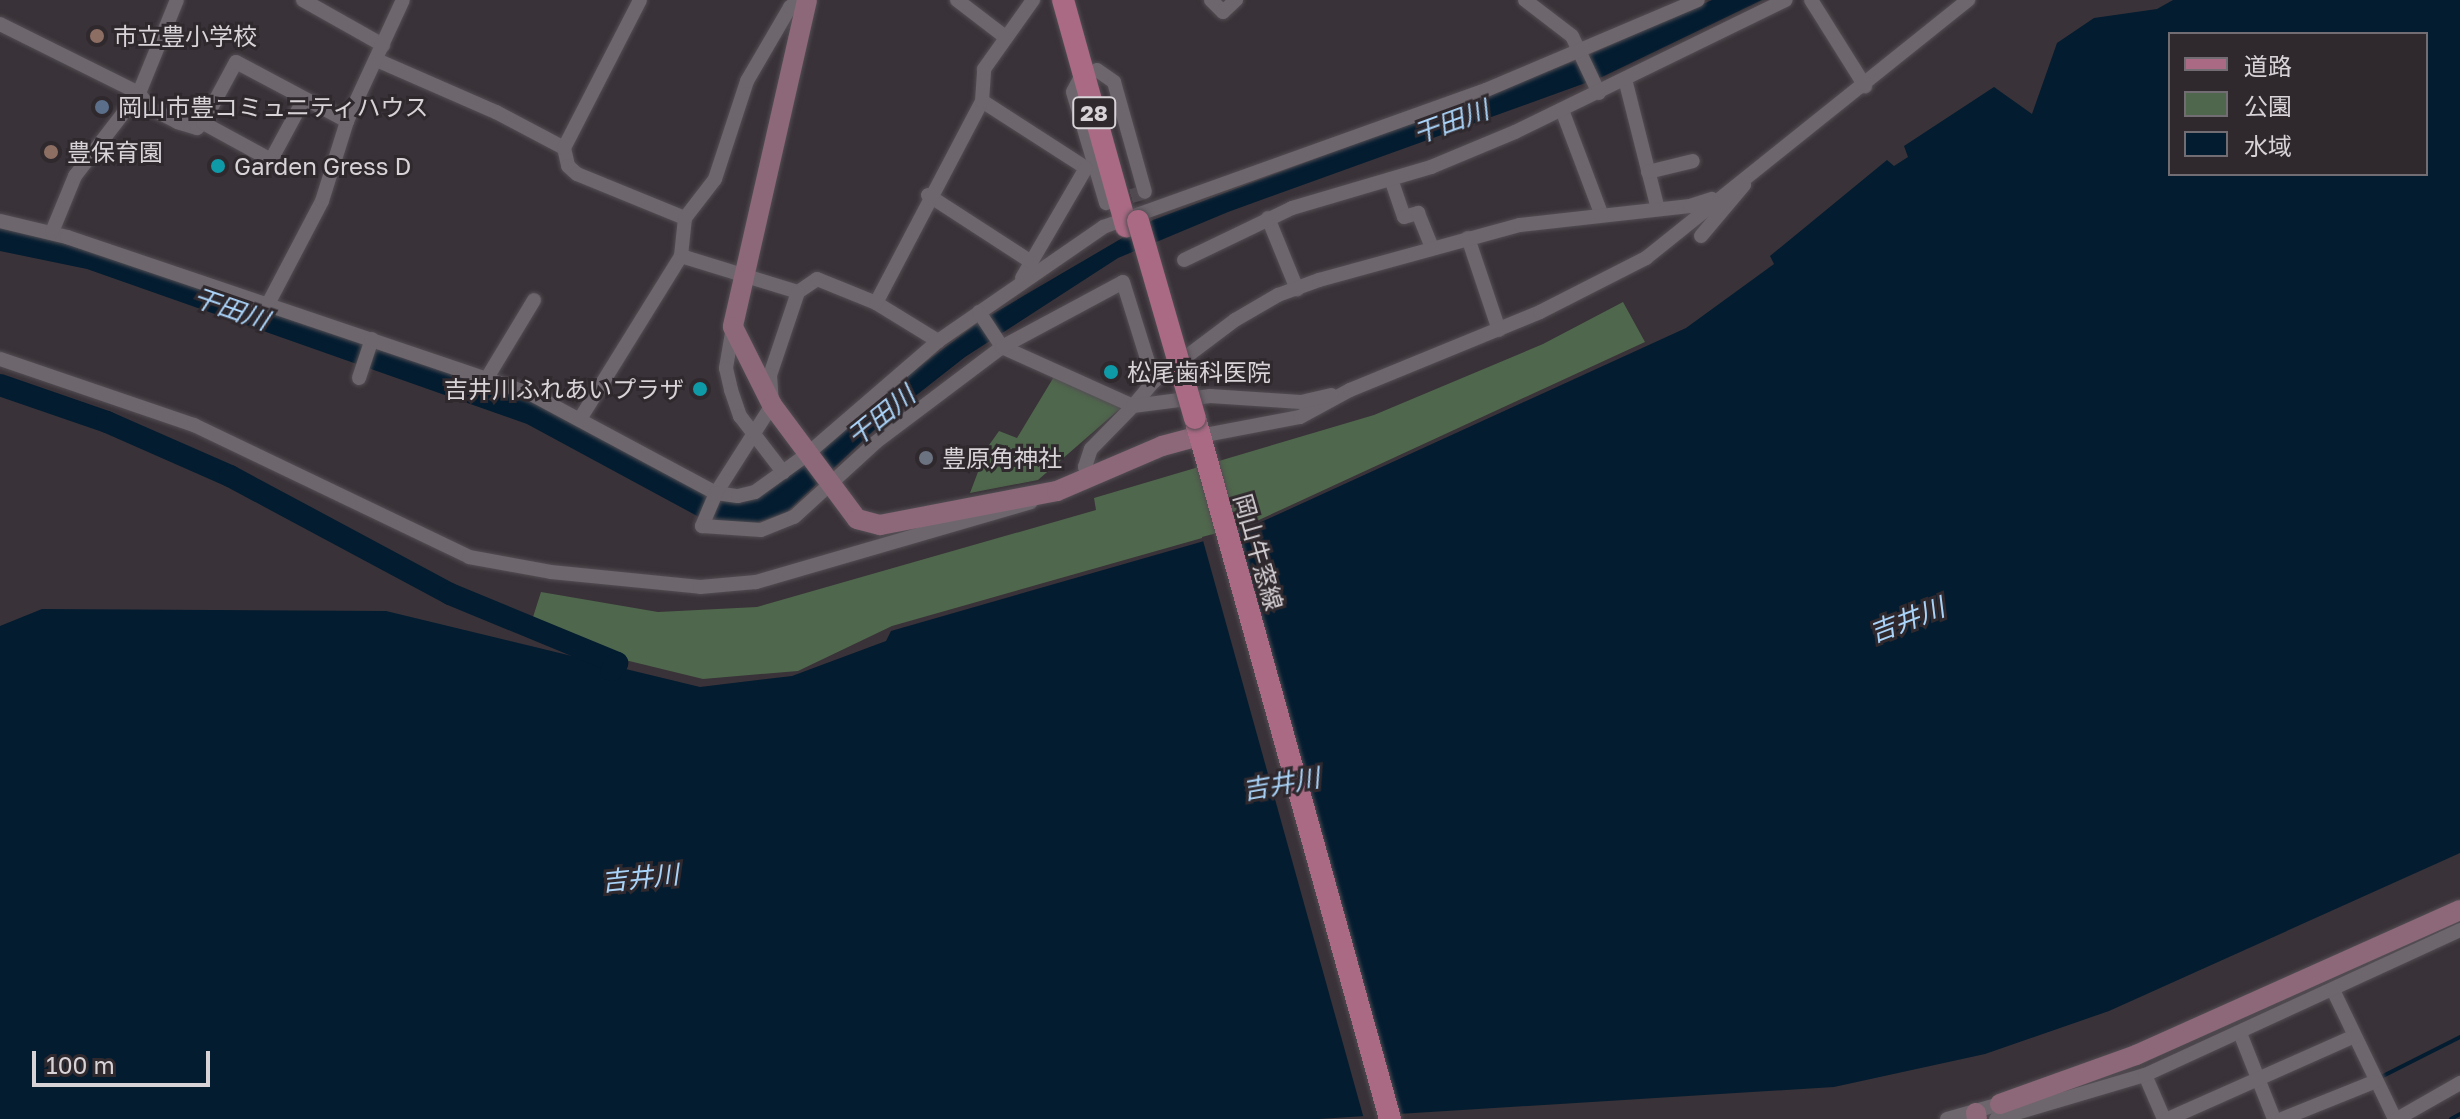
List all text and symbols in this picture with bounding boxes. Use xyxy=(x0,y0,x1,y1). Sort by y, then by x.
place label: 市立豊小学校 xyxy=(113,22,257,50)
marker: 市立豊小学校 xyxy=(88,27,106,45)
legend xyxy=(2168,32,2428,176)
text: 道路 xyxy=(2244,51,2292,80)
text: 公園 xyxy=(2244,91,2292,120)
place label: 岡山市豊コミュニティハウス xyxy=(118,93,430,121)
water label: 干田川 xyxy=(1409,94,1493,150)
road number: 28 xyxy=(1072,95,1116,131)
marker: 岡山市豊コミュニティハウス xyxy=(93,98,111,116)
text: 水域 xyxy=(2244,131,2292,160)
place label: 豊保育園 xyxy=(67,138,163,166)
marker: 豊保育園 xyxy=(42,143,60,161)
place label: Garden Gress D xyxy=(234,152,411,180)
marker: Garden Gress D xyxy=(209,157,227,175)
water label: 干田川 xyxy=(189,282,273,336)
place label: 松尾歯科医院 xyxy=(1127,358,1271,386)
marker: 松尾歯科医院 xyxy=(1102,363,1120,381)
place label: 吉井川ふれあいプラザ xyxy=(444,375,684,403)
water label: 干田川 xyxy=(841,379,921,453)
marker: 吉井川ふれあいプラザ xyxy=(691,380,709,398)
place label: 豊原角神社 xyxy=(942,444,1062,472)
marker: 豊原角神社 xyxy=(917,449,935,467)
street label: 岡山牛窓線 xyxy=(1229,490,1289,614)
water label: 吉井川 xyxy=(1865,591,1949,649)
water label: 吉井川 xyxy=(1240,762,1322,806)
water label: 吉井川 xyxy=(600,858,680,898)
scale bar xyxy=(36,1035,214,1085)
text: 100 m xyxy=(46,1050,115,1079)

